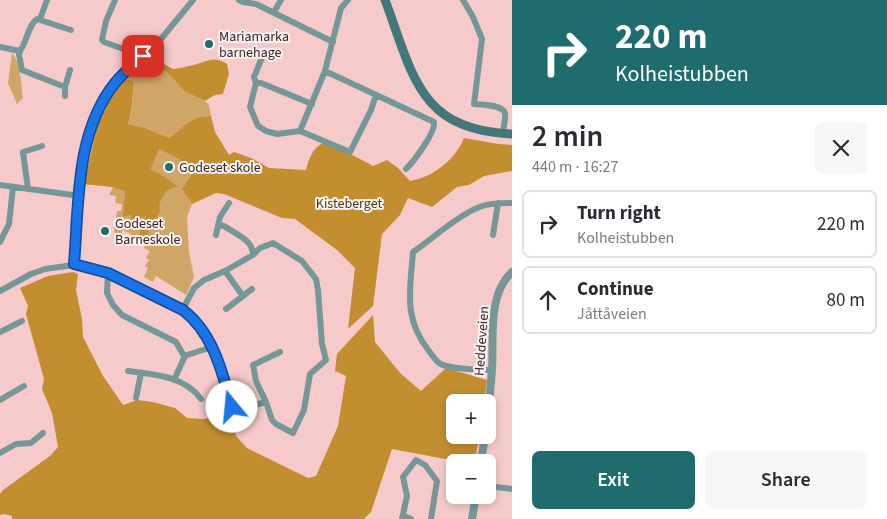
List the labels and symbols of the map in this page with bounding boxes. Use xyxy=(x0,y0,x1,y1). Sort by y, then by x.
place label: Mariamarka barnehage xyxy=(219,27,289,63)
pin xyxy=(122,35,164,77)
marker: Mariamarka barnehage xyxy=(203,38,215,50)
place label: Godeset skole xyxy=(179,158,261,178)
marker: Godeset skole xyxy=(163,161,175,173)
park label: Kisteberget xyxy=(316,194,382,214)
place label: Godeset Barneskole xyxy=(115,214,180,250)
marker: Godeset Barneskole xyxy=(99,225,111,237)
street label: Heddeveien xyxy=(470,305,494,377)
position arrow xyxy=(205,380,257,432)

